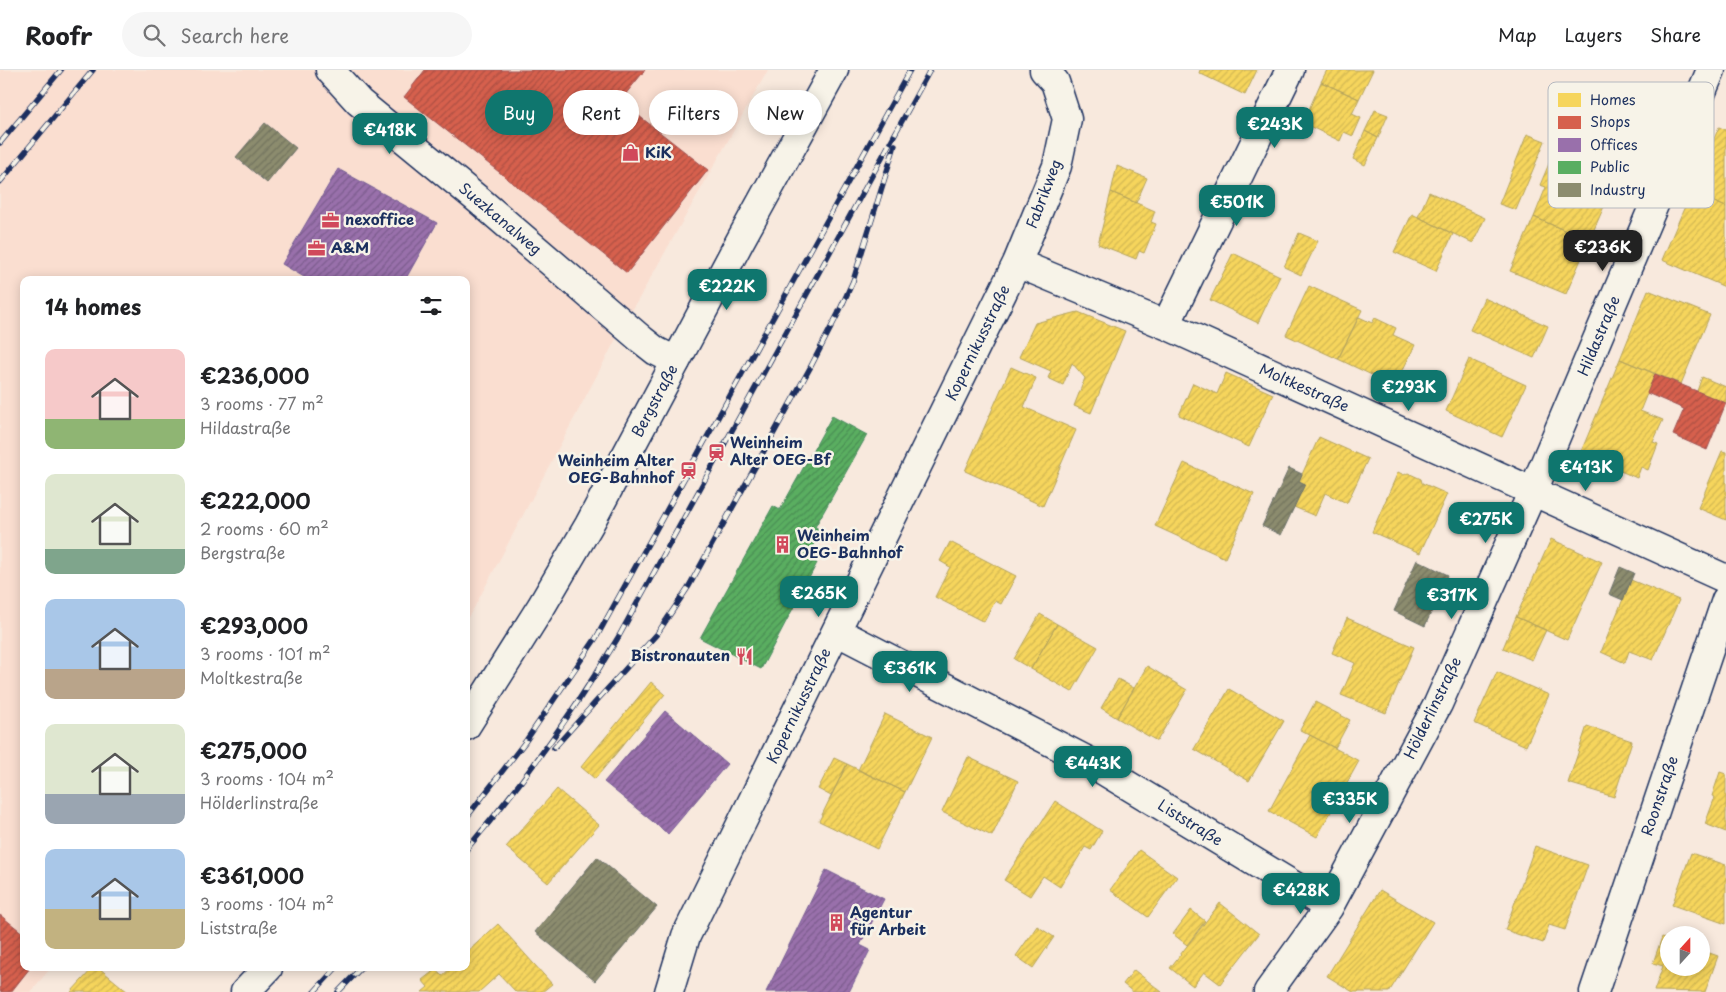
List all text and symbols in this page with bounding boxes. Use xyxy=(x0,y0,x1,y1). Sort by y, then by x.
search box xyxy=(122,12,472,57)
text: Roofr xyxy=(25,17,92,53)
icon: search xyxy=(140,21,168,49)
text: Search here xyxy=(180,21,289,49)
text: Map xyxy=(1498,21,1537,48)
text: Layers xyxy=(1565,21,1622,48)
text: Share xyxy=(1650,21,1701,48)
legend xyxy=(1548,82,1714,208)
text: Homes xyxy=(1590,89,1636,110)
chip: Buy xyxy=(485,90,553,135)
chip: Rent xyxy=(563,90,639,135)
chip: Filters xyxy=(649,90,738,135)
chip: New xyxy=(748,90,822,135)
pin: €243K xyxy=(1240,106,1310,149)
text: €243K xyxy=(1247,111,1303,135)
text: Shops xyxy=(1590,111,1630,132)
pin: €418K xyxy=(355,112,425,155)
text: €418K xyxy=(363,117,417,141)
text: Offices xyxy=(1590,134,1637,155)
place label: KiK xyxy=(645,140,672,163)
shop icon: KiK xyxy=(621,143,641,163)
street label: Fabrikweg xyxy=(1019,155,1066,231)
text: Public xyxy=(1590,156,1630,177)
street label: Suezkanalweg xyxy=(454,176,548,260)
text: Industry xyxy=(1590,179,1645,200)
pin: €501K xyxy=(1202,184,1272,227)
text: €501K xyxy=(1210,189,1264,213)
place label: nexoffice xyxy=(345,207,414,230)
office icon: nexoffice xyxy=(321,210,341,230)
pin: €236K xyxy=(1568,230,1638,272)
text: €236K xyxy=(1574,234,1632,258)
place label: A&M xyxy=(331,235,369,258)
office icon: A&M xyxy=(307,238,327,258)
pin: €222K xyxy=(692,268,762,311)
text: €222K xyxy=(699,273,755,297)
street label: Kopernikusstraße xyxy=(939,280,1015,404)
text: 14 homes xyxy=(45,290,141,322)
icon: filters xyxy=(417,292,445,320)
street label: Hildastraße xyxy=(1570,292,1625,379)
street label: Moltkestraße xyxy=(1256,357,1353,417)
text: €236,000 xyxy=(200,359,309,391)
street label: Bergstraße xyxy=(625,360,683,441)
icon: home xyxy=(85,369,145,429)
pin: €293K xyxy=(1374,370,1444,412)
text: €293K xyxy=(1382,374,1436,398)
text: 3 rooms · 77 m² xyxy=(200,391,324,415)
text: Hildastraße xyxy=(200,415,291,439)
place label: Weinheim Alter OEG-Bf xyxy=(730,430,832,470)
station icon: Weinheim Alter OEG-Bf xyxy=(706,442,726,462)
place label: Weinheim Alter OEG-Bahnhof xyxy=(558,448,675,488)
pin: €413K xyxy=(1551,450,1621,492)
text: €413K xyxy=(1559,454,1613,478)
station icon: Weinheim Alter OEG-Bahnhof xyxy=(678,460,698,480)
text: €222,000 xyxy=(200,484,311,516)
icon: home xyxy=(85,494,145,554)
pin: €275K xyxy=(1451,502,1521,544)
text: €275K xyxy=(1459,506,1513,530)
text: 2 rooms · 60 m² xyxy=(200,516,329,540)
place label: Weinheim OEG-Bahnhof xyxy=(797,523,904,563)
building icon: Weinheim OEG-Bahnhof xyxy=(773,535,793,555)
text: Bergstraße xyxy=(200,540,285,564)
pin: €265K xyxy=(784,576,854,618)
pin: €317K xyxy=(1417,578,1487,620)
text: €265K xyxy=(791,580,847,604)
text: €317K xyxy=(1427,582,1477,606)
text: €293,000 xyxy=(200,609,308,641)
icon: home xyxy=(85,619,145,679)
text: 3 rooms · 101 m² xyxy=(200,641,331,665)
place label: Bistronauten xyxy=(631,643,730,666)
street label: Kopernikusstraße xyxy=(760,643,836,767)
restaurant icon: Bistronauten xyxy=(734,646,754,666)
pin: €361K xyxy=(875,650,945,693)
street label: Hölderlinstraße xyxy=(1397,652,1466,762)
text: €361K xyxy=(883,655,937,679)
text: Moltkestraße xyxy=(200,665,303,689)
text: €275,000 xyxy=(200,734,307,766)
icon: home xyxy=(85,744,145,804)
pin: €443K xyxy=(1058,746,1128,788)
text: €443K xyxy=(1065,750,1121,774)
street label: Roonstraße xyxy=(1634,752,1683,839)
text: 3 rooms · 104 m² xyxy=(200,766,334,790)
pin: €335K xyxy=(1315,782,1385,824)
text: €335K xyxy=(1322,786,1378,810)
text: Hölderlinstraße xyxy=(200,790,319,814)
street label: Liststraße xyxy=(1154,793,1228,851)
text: €361,000 xyxy=(200,859,304,891)
icon: home xyxy=(85,869,145,929)
pin: €428K xyxy=(1266,872,1336,915)
text: €428K xyxy=(1273,877,1329,901)
text: 3 rooms · 104 m² xyxy=(200,891,334,915)
place label: Agentur für Arbeit xyxy=(850,900,926,940)
building icon: Agentur für Arbeit xyxy=(826,912,846,932)
text: Liststraße xyxy=(200,915,277,939)
north arrow xyxy=(1660,926,1710,976)
map controls xyxy=(1660,926,1710,976)

